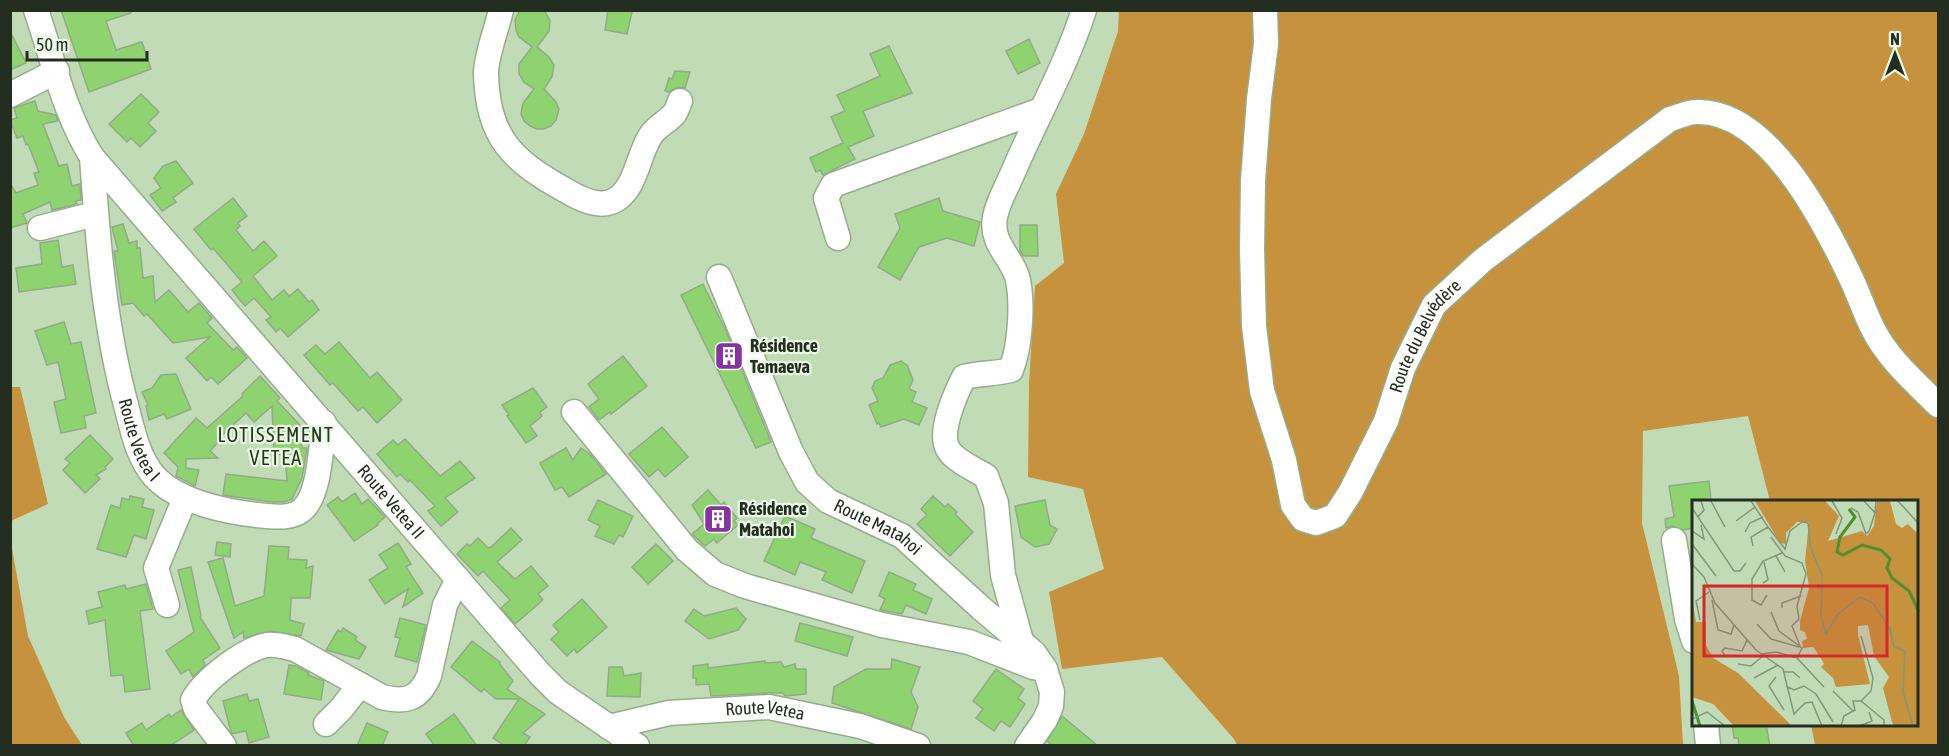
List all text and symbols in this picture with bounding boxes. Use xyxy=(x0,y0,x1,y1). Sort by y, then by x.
scale bar xyxy=(27,24,147,62)
north arrow xyxy=(1865,24,1925,84)
text: N xyxy=(1890,30,1900,48)
text: 50 m xyxy=(36,34,68,55)
street label: Route du Belvédère xyxy=(1385,275,1465,395)
place label: Résidence Temaeva xyxy=(750,335,818,377)
building icon: Résidence Temaeva xyxy=(713,340,745,372)
street label: Route Vetea I xyxy=(115,396,165,486)
district label: LOTISSEMENT VETEA xyxy=(218,423,334,469)
street label: Route Vetea II xyxy=(353,460,429,543)
street label: Route Matahoi xyxy=(831,494,927,559)
place label: Résidence Matahoi xyxy=(739,498,807,540)
inset map xyxy=(1692,500,1919,726)
building icon: Résidence Matahoi xyxy=(702,503,734,535)
street label: Route Vetea xyxy=(725,696,807,724)

